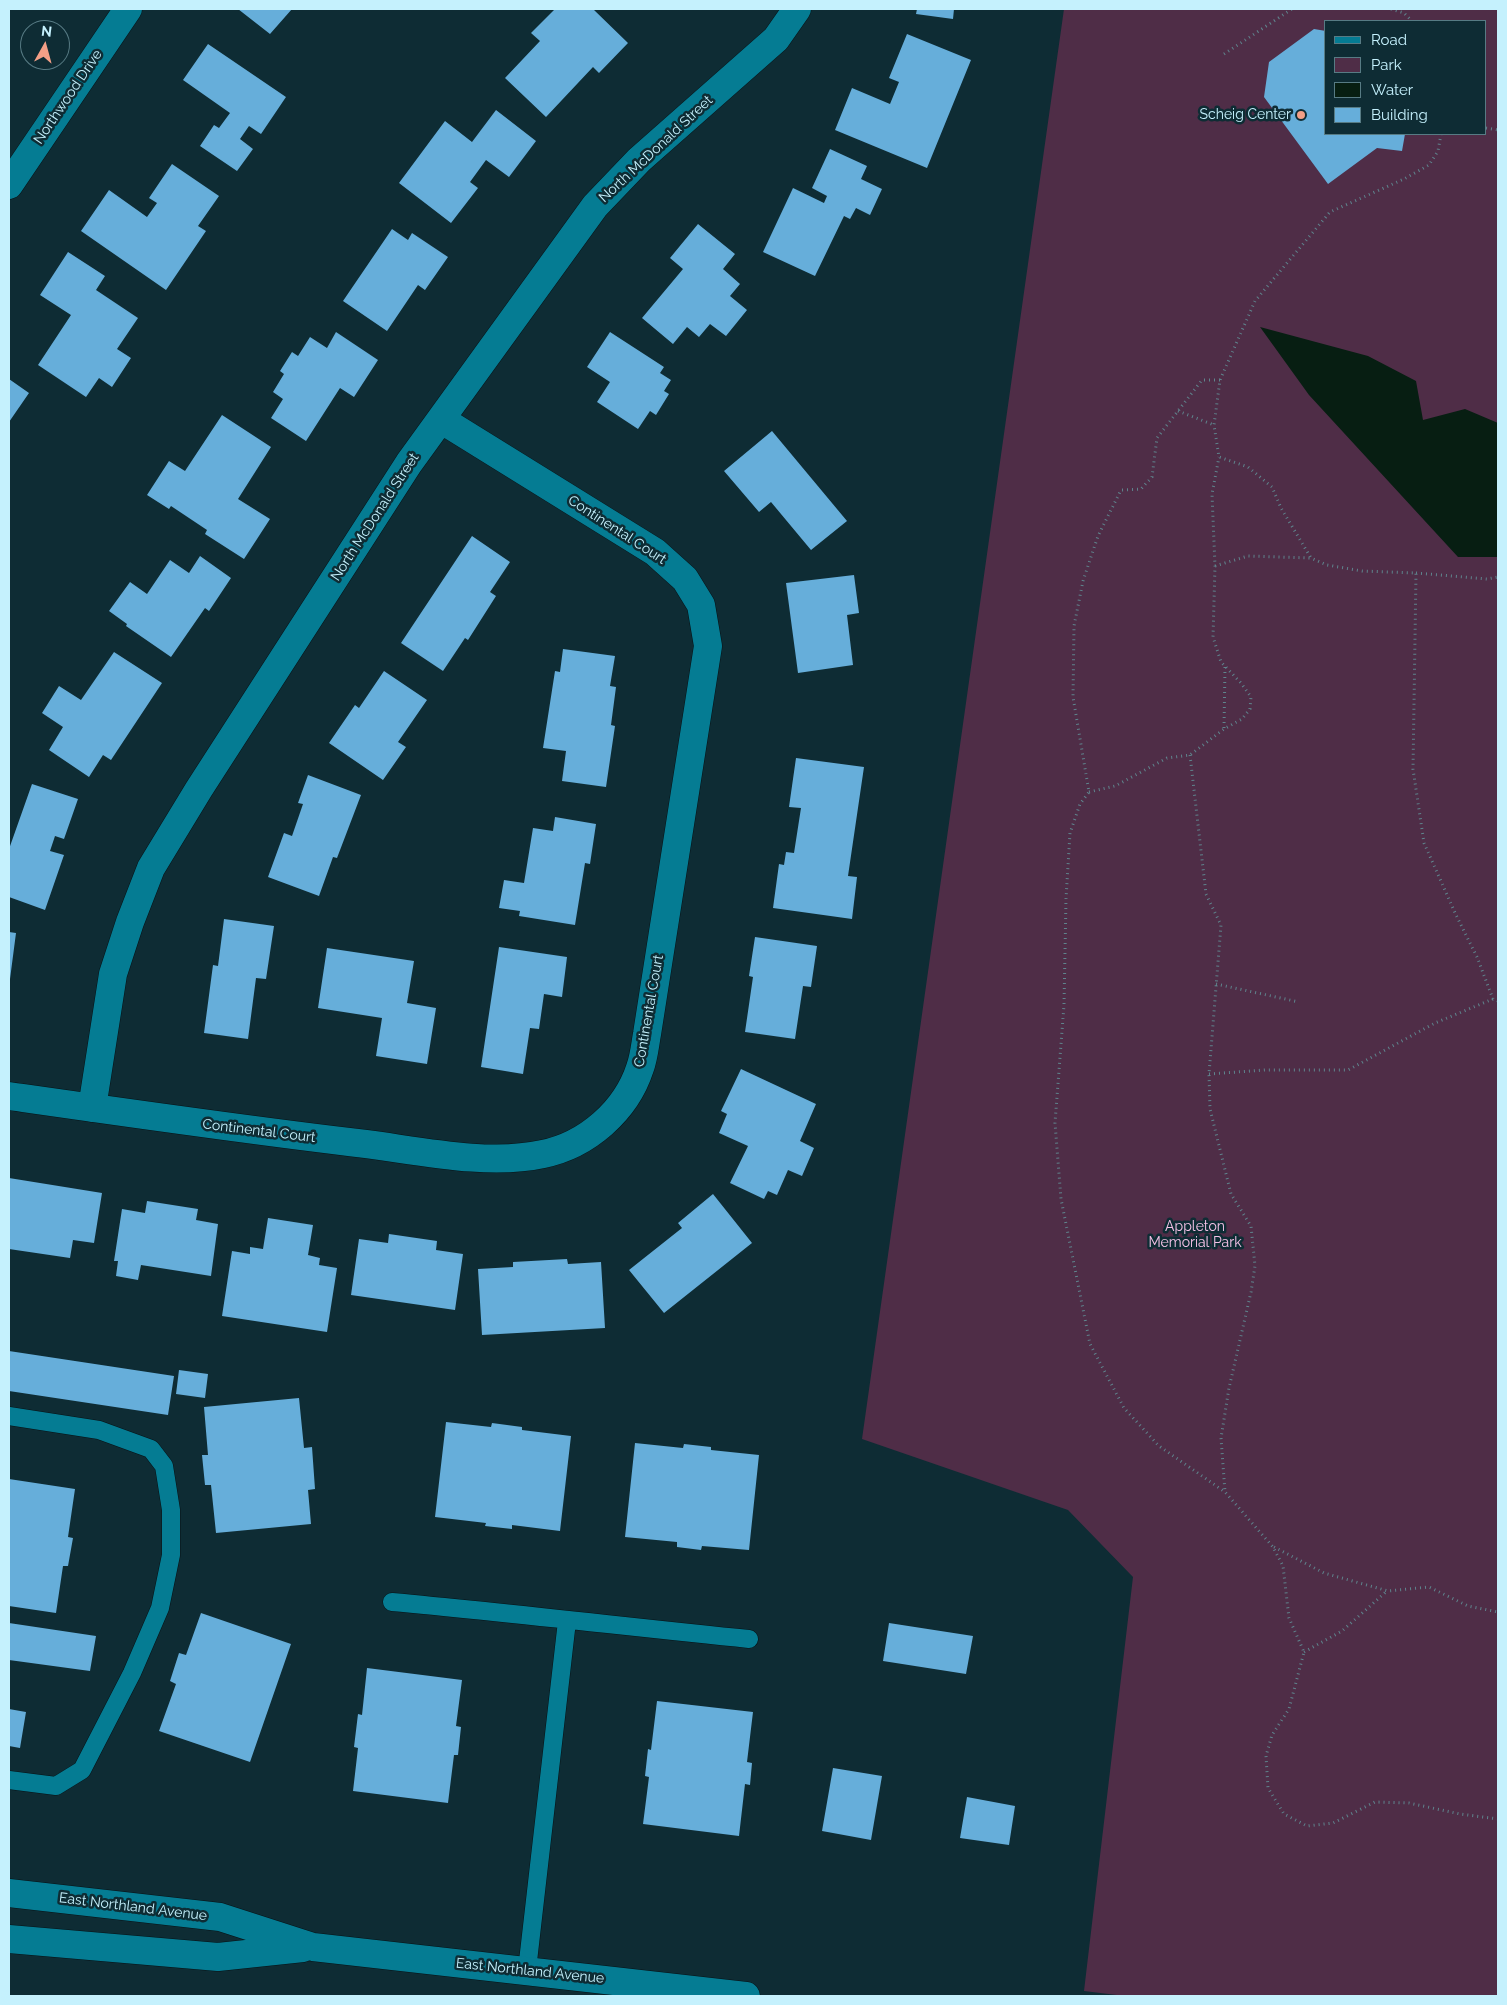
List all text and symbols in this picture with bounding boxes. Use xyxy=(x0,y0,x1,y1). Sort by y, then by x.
north arrow xyxy=(20,20,70,70)
legend xyxy=(1324,20,1487,135)
text: N xyxy=(40,23,53,40)
text: Road xyxy=(1371,31,1407,49)
street label: Northwood Drive xyxy=(30,47,106,147)
text: Park xyxy=(1371,56,1402,74)
text: Water xyxy=(1371,81,1413,99)
street label: North McDonald Street xyxy=(596,92,716,206)
text: Building xyxy=(1371,106,1428,124)
place label: Scheig Center xyxy=(1200,107,1291,123)
marker: Scheig Center xyxy=(1295,109,1307,121)
street label: North McDonald Street xyxy=(327,450,423,584)
street label: Continental Court xyxy=(565,492,669,568)
street label: Continental Court xyxy=(631,954,667,1068)
street label: Continental Court xyxy=(202,1116,316,1146)
park label: Appleton Memorial Park xyxy=(1148,1219,1242,1252)
street label: East Northland Avenue xyxy=(58,1890,208,1924)
street label: East Northland Avenue xyxy=(455,1955,605,1987)

